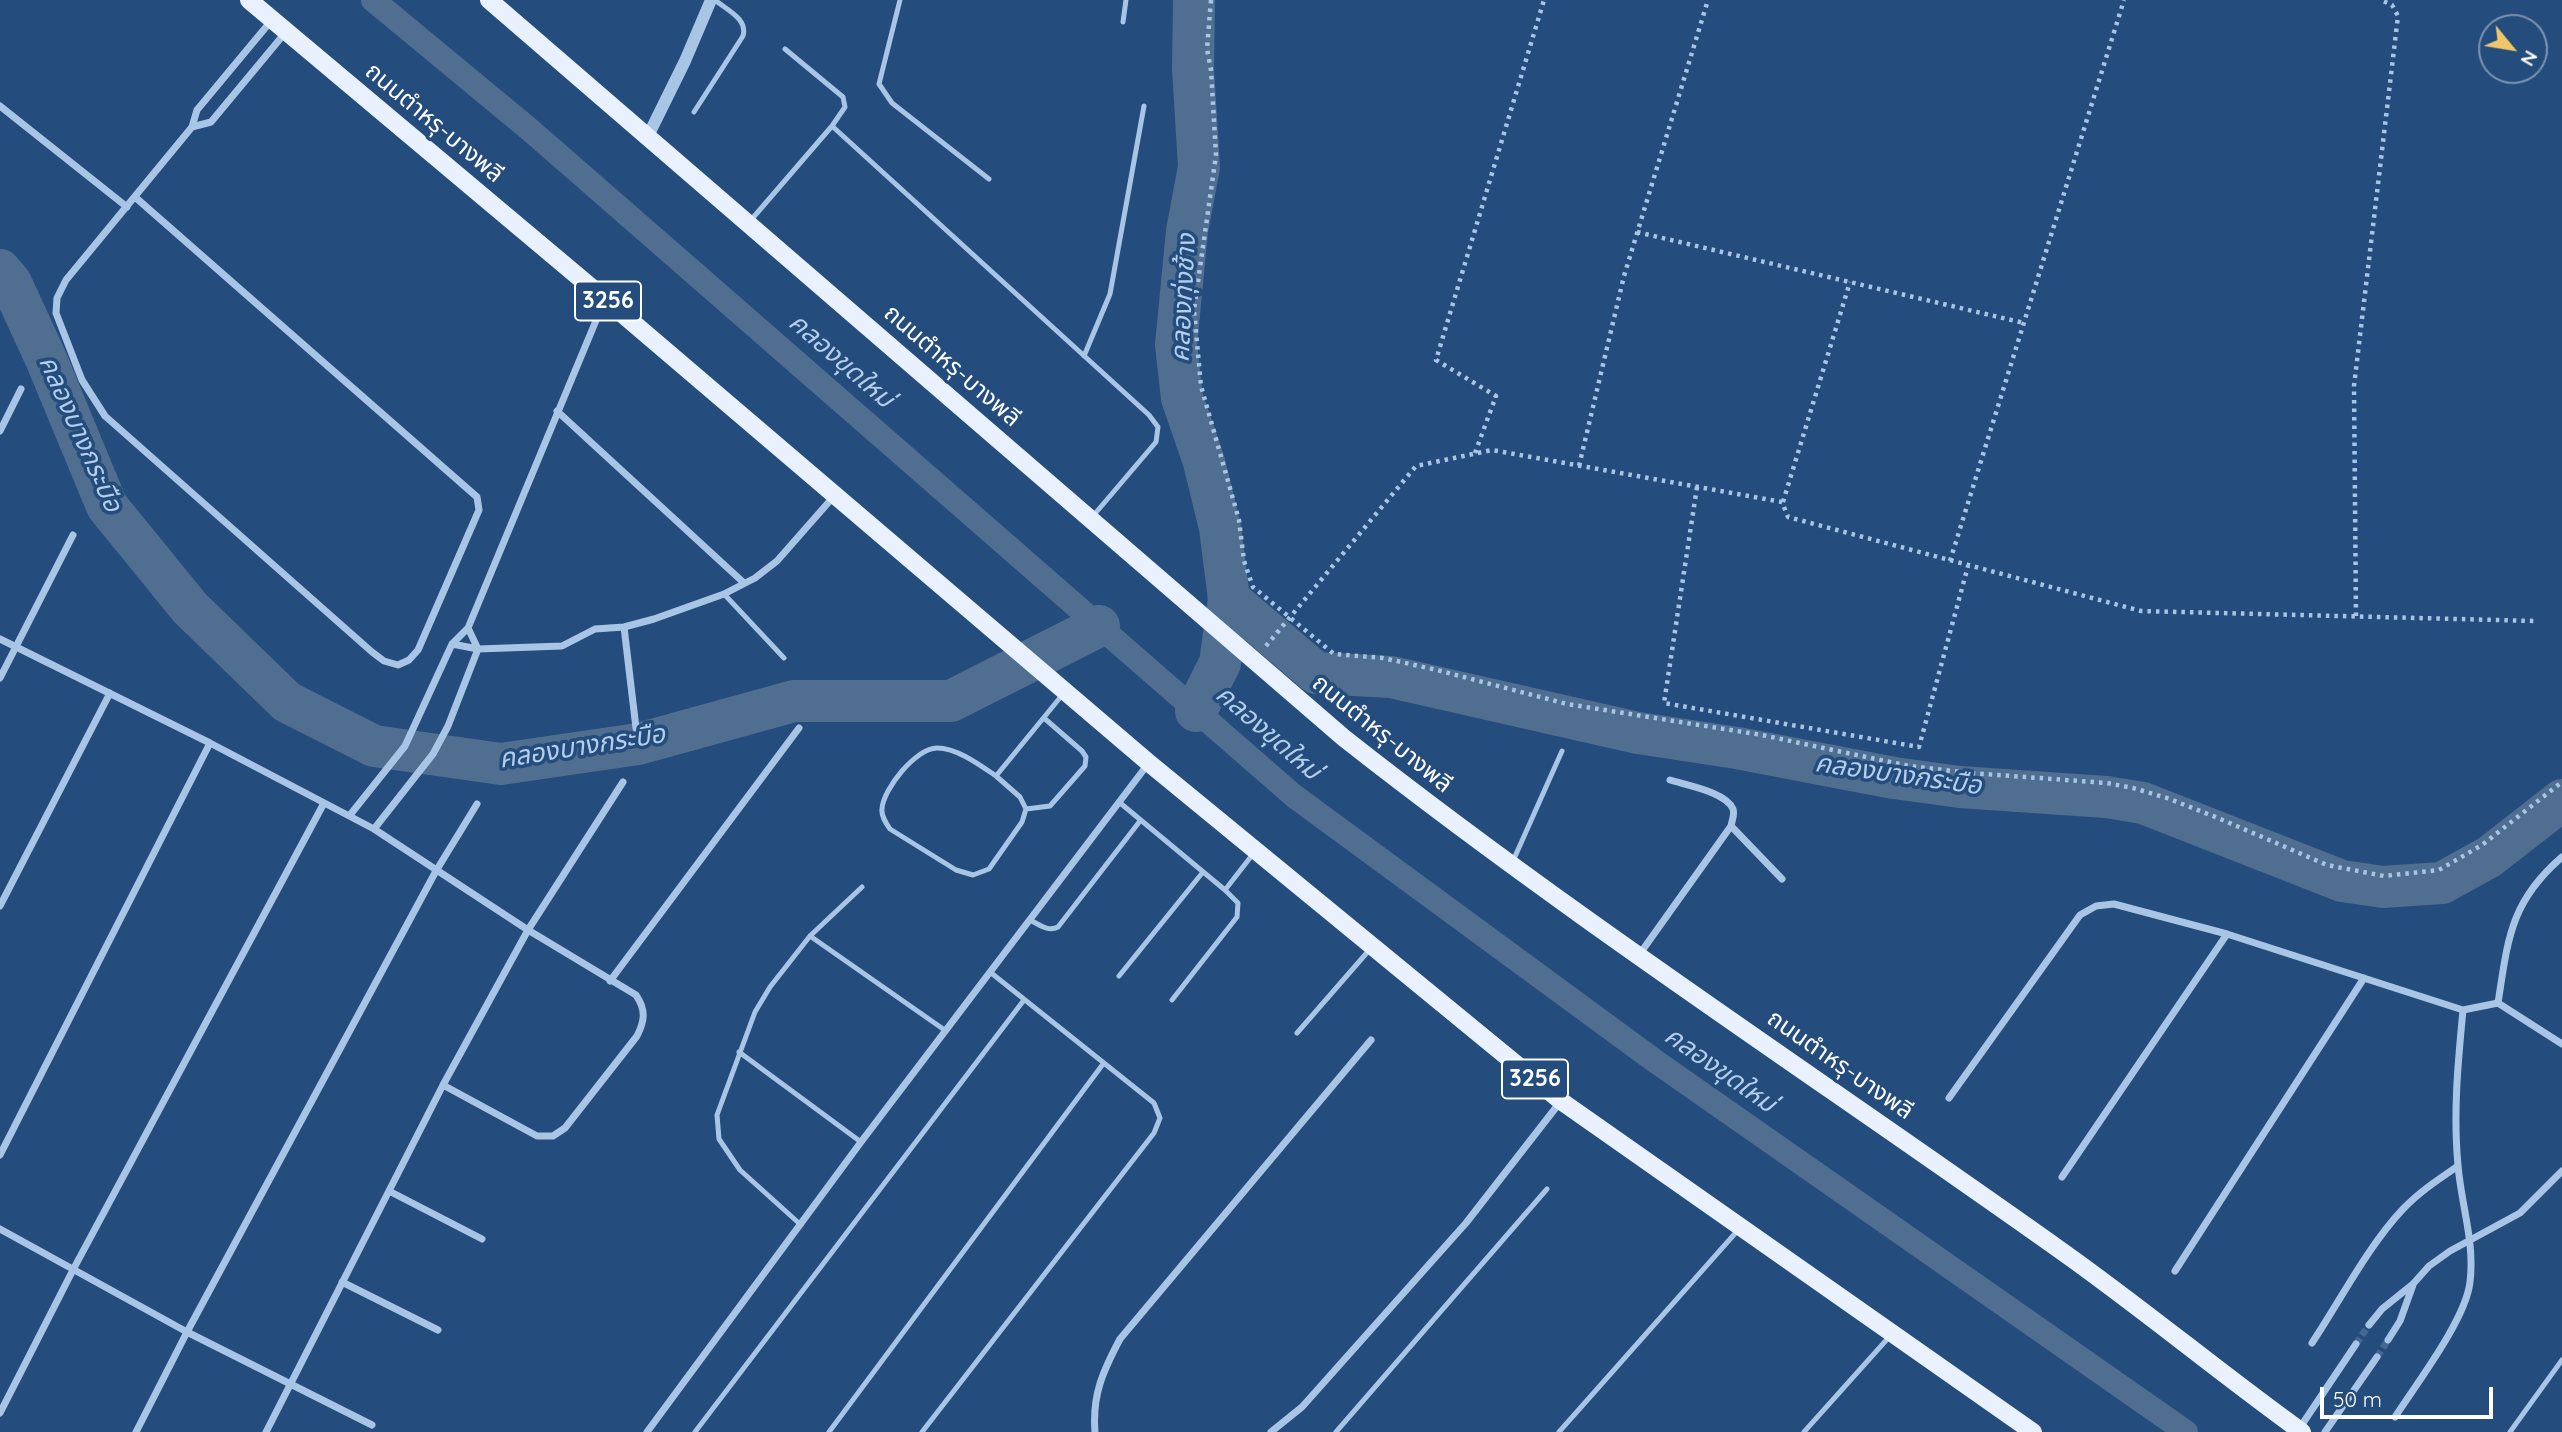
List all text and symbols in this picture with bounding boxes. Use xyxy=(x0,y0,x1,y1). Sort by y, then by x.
north arrow xyxy=(2478,14,2548,84)
text: N xyxy=(2516,46,2543,71)
street label: ถนนตำหรุ-บางพลี xyxy=(359,57,509,189)
water label: คลองทุ่งช้าง xyxy=(1165,233,1203,363)
road number: 3256 xyxy=(575,282,641,320)
street label: ถนนตำหรุ-บางพลี xyxy=(878,299,1026,433)
water label: คลองขุดใหม่ xyxy=(782,307,900,415)
water label: คลองบางกระบือ xyxy=(32,351,128,517)
street label: ถนนตำหรุ-บางพลี xyxy=(1306,669,1458,799)
water label: คลองขุดใหม่ xyxy=(1209,679,1327,787)
water label: คลองบางกระบือ xyxy=(497,718,667,776)
water label: คลองบางกระบือ xyxy=(1813,748,1983,802)
street label: ถนนตำหรุ-บางพลี xyxy=(1761,1004,1919,1126)
water label: คลองขุดใหม่ xyxy=(1658,1020,1782,1120)
road number: 3256 xyxy=(1502,1060,1568,1098)
scale bar xyxy=(2324,1372,2497,1416)
text: 50 m xyxy=(2333,1386,2382,1412)

